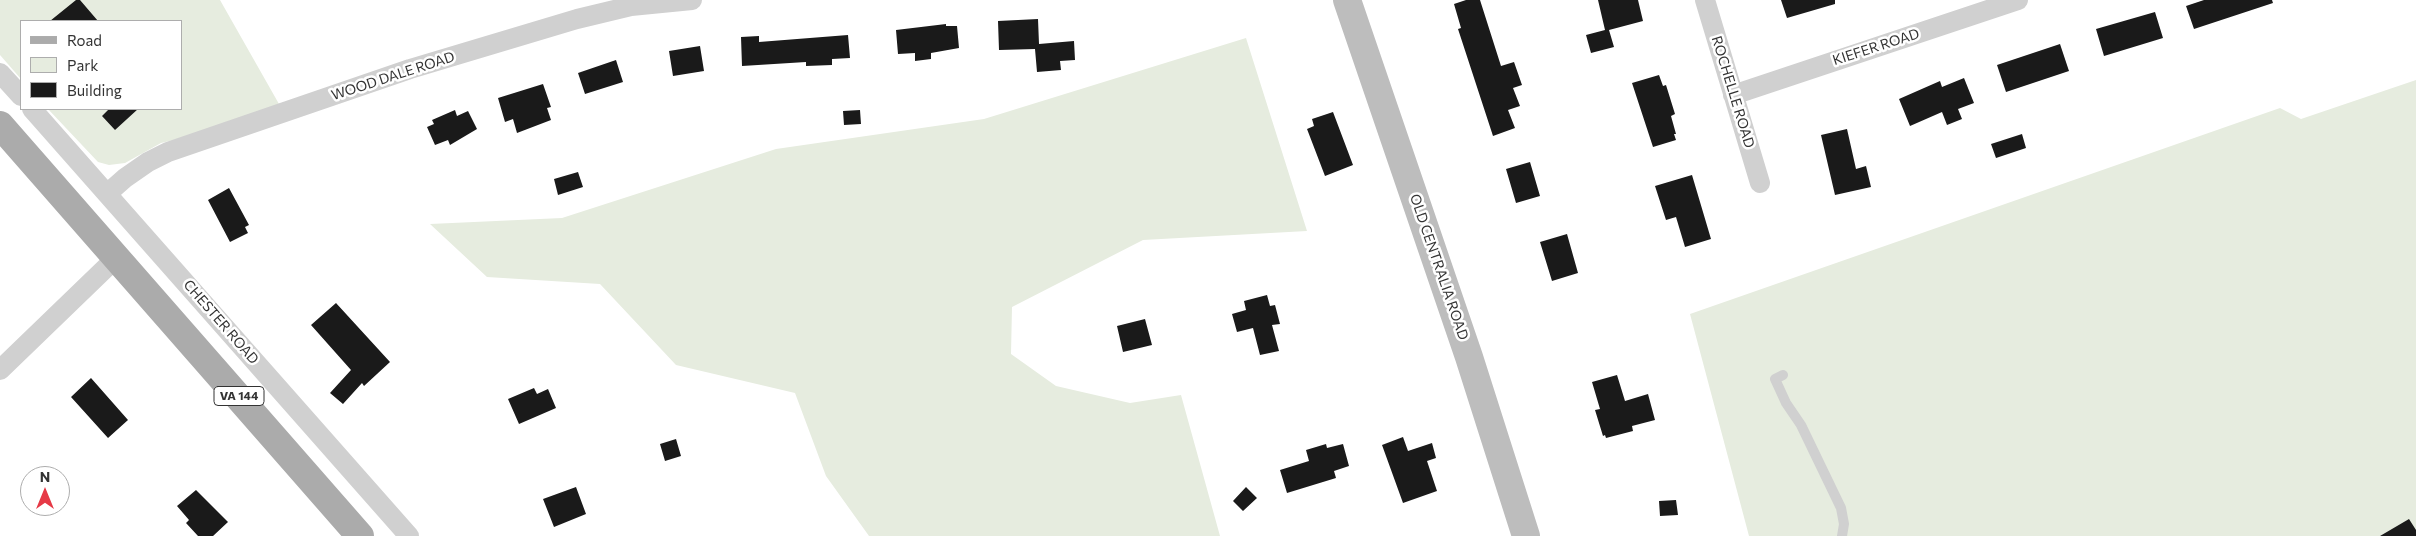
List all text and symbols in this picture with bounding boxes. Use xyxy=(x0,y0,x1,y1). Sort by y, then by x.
legend xyxy=(20,20,182,110)
street label: KIEFER ROAD xyxy=(1831,25,1921,69)
text: Road xyxy=(67,31,102,49)
street label: ROCHELLE ROAD xyxy=(1708,34,1758,150)
street label: WOOD DALE ROAD xyxy=(329,48,457,104)
text: Park xyxy=(67,56,98,74)
text: Building xyxy=(67,81,122,99)
street label: OLD CENTRALIA ROAD xyxy=(1406,192,1472,342)
street label: CHESTER ROAD xyxy=(180,277,262,367)
road number: VA 144 xyxy=(214,386,264,406)
north arrow xyxy=(20,466,70,516)
text: N xyxy=(40,468,50,485)

